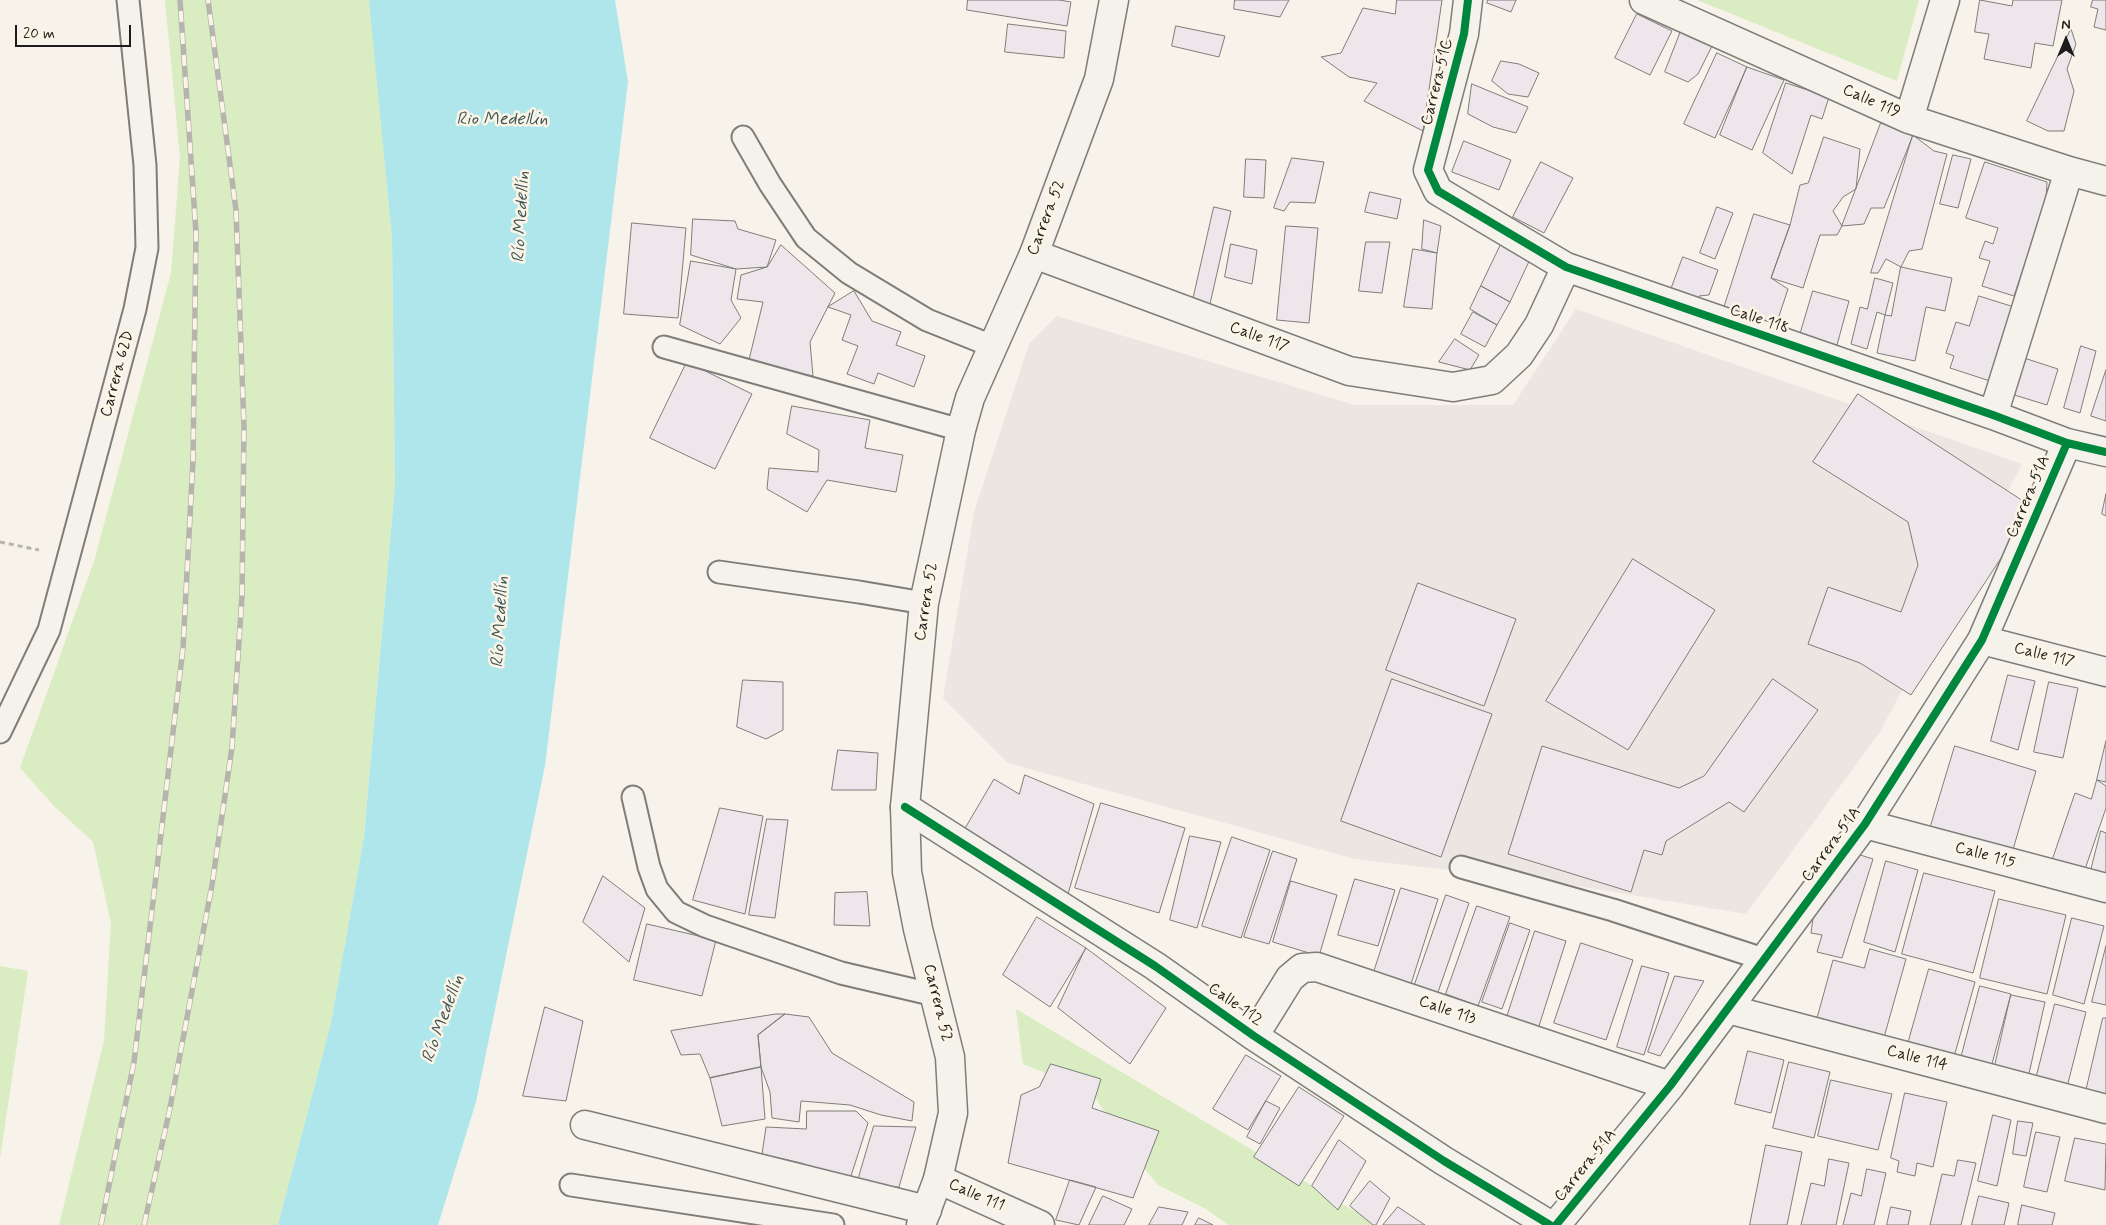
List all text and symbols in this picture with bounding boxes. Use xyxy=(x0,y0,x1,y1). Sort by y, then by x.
scale bar xyxy=(18,15,134,47)
north arrow xyxy=(2041,15,2091,65)
text: N xyxy=(2061,16,2071,34)
text: 20 m xyxy=(23,24,55,44)
street label: Carrera 51C xyxy=(1418,37,1458,127)
street label: Calle 119 xyxy=(1839,81,1903,123)
water label: Rio Medellin xyxy=(456,109,548,131)
water label: Río Medellín xyxy=(509,171,535,263)
street label: Carrera 52 xyxy=(1024,178,1070,258)
street label: Calle 118 xyxy=(1727,301,1791,339)
street label: Calle 117 xyxy=(1227,318,1291,358)
street label: Carrera 62D xyxy=(97,329,139,419)
street label: Carrera 51A xyxy=(2003,453,2055,541)
street label: Carrera 52 xyxy=(911,561,943,643)
water label: Río Medellín xyxy=(488,576,514,668)
street label: Calle 117 xyxy=(2012,639,2076,673)
street label: Carrera 51A xyxy=(1798,804,1866,886)
street label: Calle 115 xyxy=(1953,839,2017,873)
street label: Carrera 52 xyxy=(918,962,956,1044)
water label: Río Medellín xyxy=(418,972,470,1066)
street label: Calle 112 xyxy=(1204,979,1266,1031)
street label: Calle 113 xyxy=(1416,992,1478,1030)
street label: Calle 114 xyxy=(1884,1042,1950,1076)
street label: Carrera 51A xyxy=(1551,1126,1621,1206)
street label: Calle 111 xyxy=(945,1175,1007,1217)

